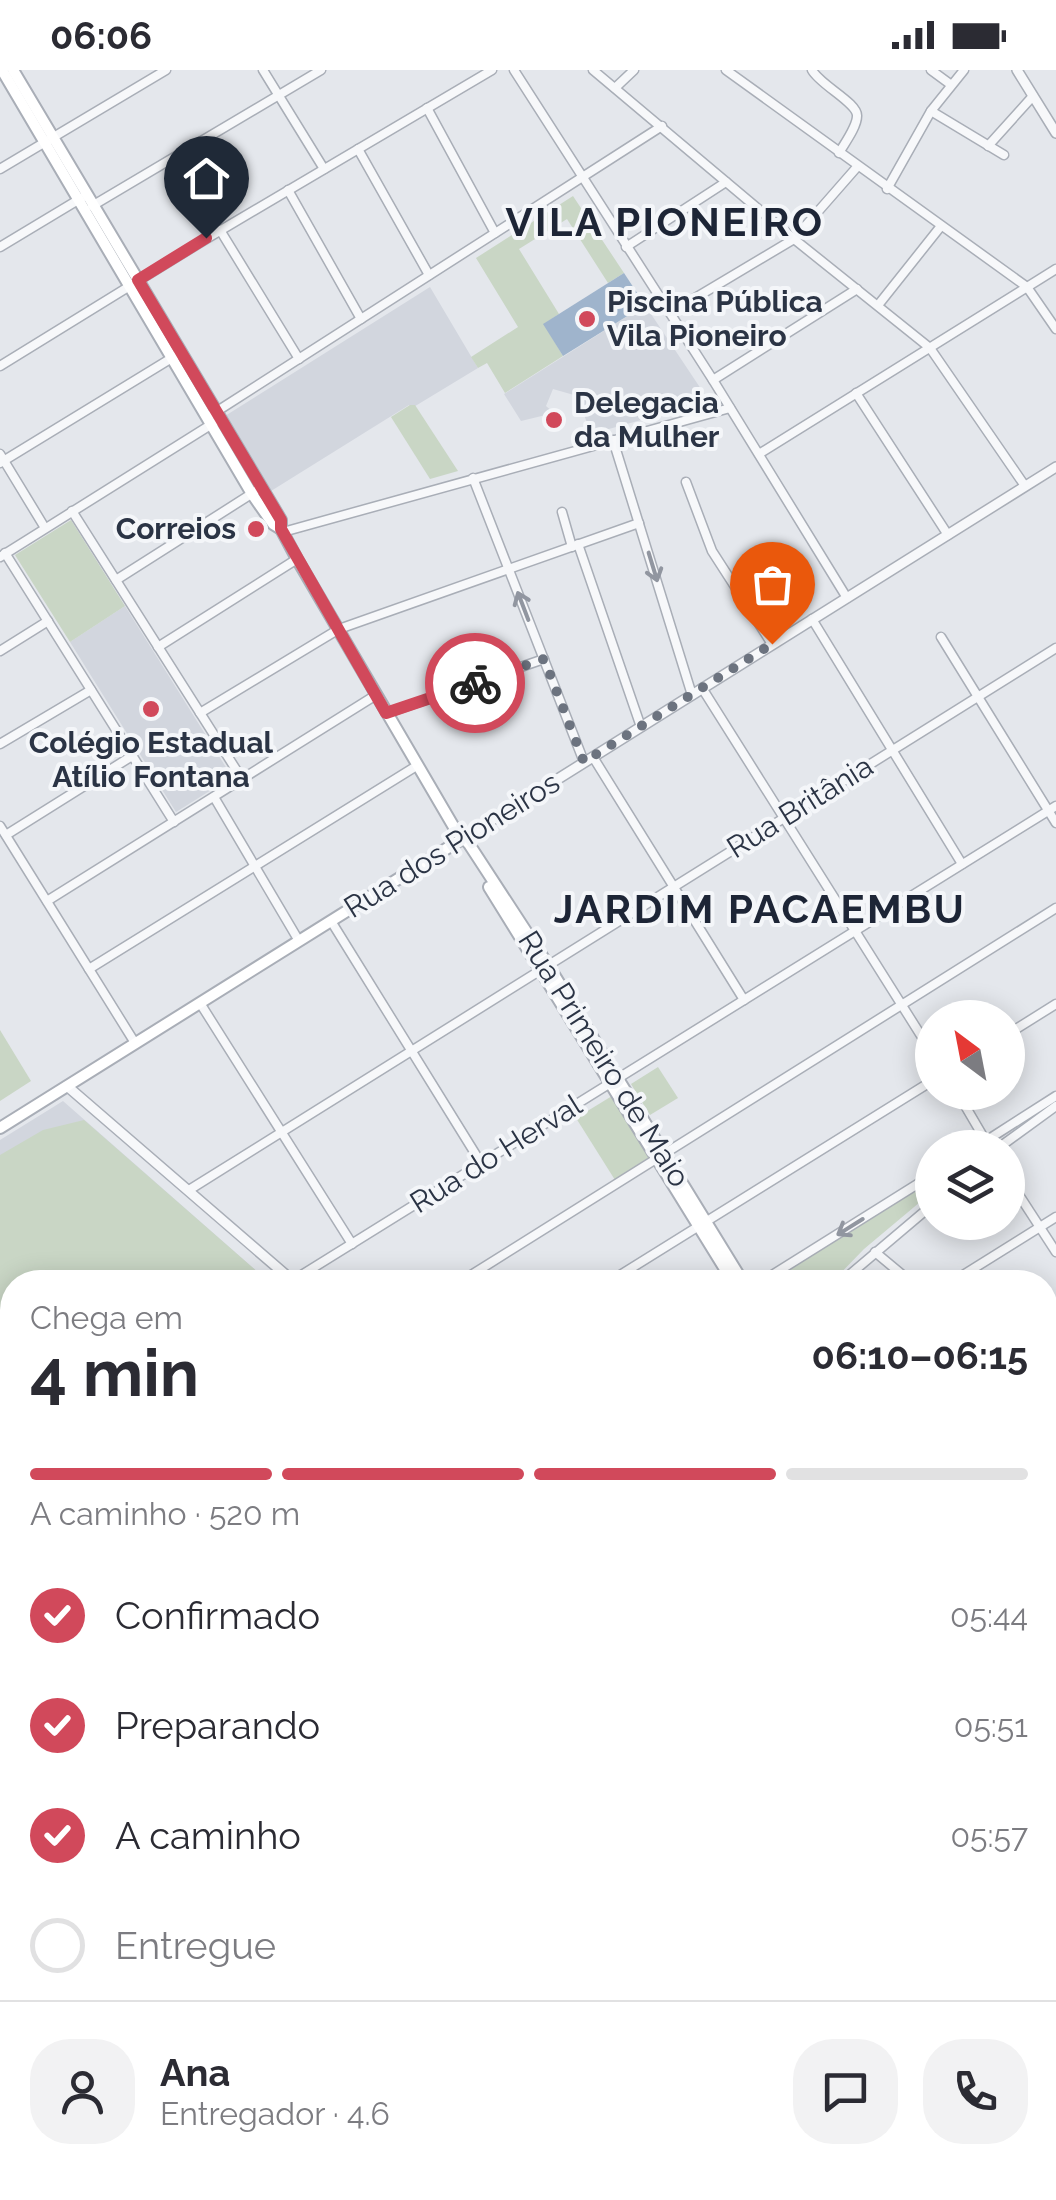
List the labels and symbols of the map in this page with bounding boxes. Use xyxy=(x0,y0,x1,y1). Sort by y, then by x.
pin xyxy=(164,136,249,239)
district label: VILA PIONEIRO xyxy=(506,198,824,245)
place label: Piscina Pública Vila Pioneiro xyxy=(607,284,823,353)
marker: Piscina Pública Vila Pioneiro xyxy=(576,308,598,330)
place label: Delegacia da Mulher xyxy=(574,385,720,454)
marker: Delegacia da Mulher xyxy=(543,409,565,431)
place label: Correios xyxy=(116,511,236,546)
marker: Correios xyxy=(245,518,267,540)
pin xyxy=(730,542,815,645)
one-way arrow xyxy=(645,550,663,582)
one-way arrow xyxy=(513,591,531,622)
courier xyxy=(425,633,525,733)
marker: Colégio Estadual Atílio Fontana xyxy=(140,698,162,720)
place label: Colégio Estadual Atílio Fontana xyxy=(29,725,274,794)
street label: Rua Britânia xyxy=(720,748,879,865)
street label: Rua dos Pioneiros xyxy=(338,764,566,925)
district label: JARDIM PACAEMBU xyxy=(554,885,966,932)
street label: Rua Primeiro de Maio xyxy=(511,924,697,1193)
north arrow xyxy=(915,1000,1025,1110)
street label: Rua do Herval xyxy=(404,1086,589,1220)
one-way arrow xyxy=(836,1216,865,1237)

